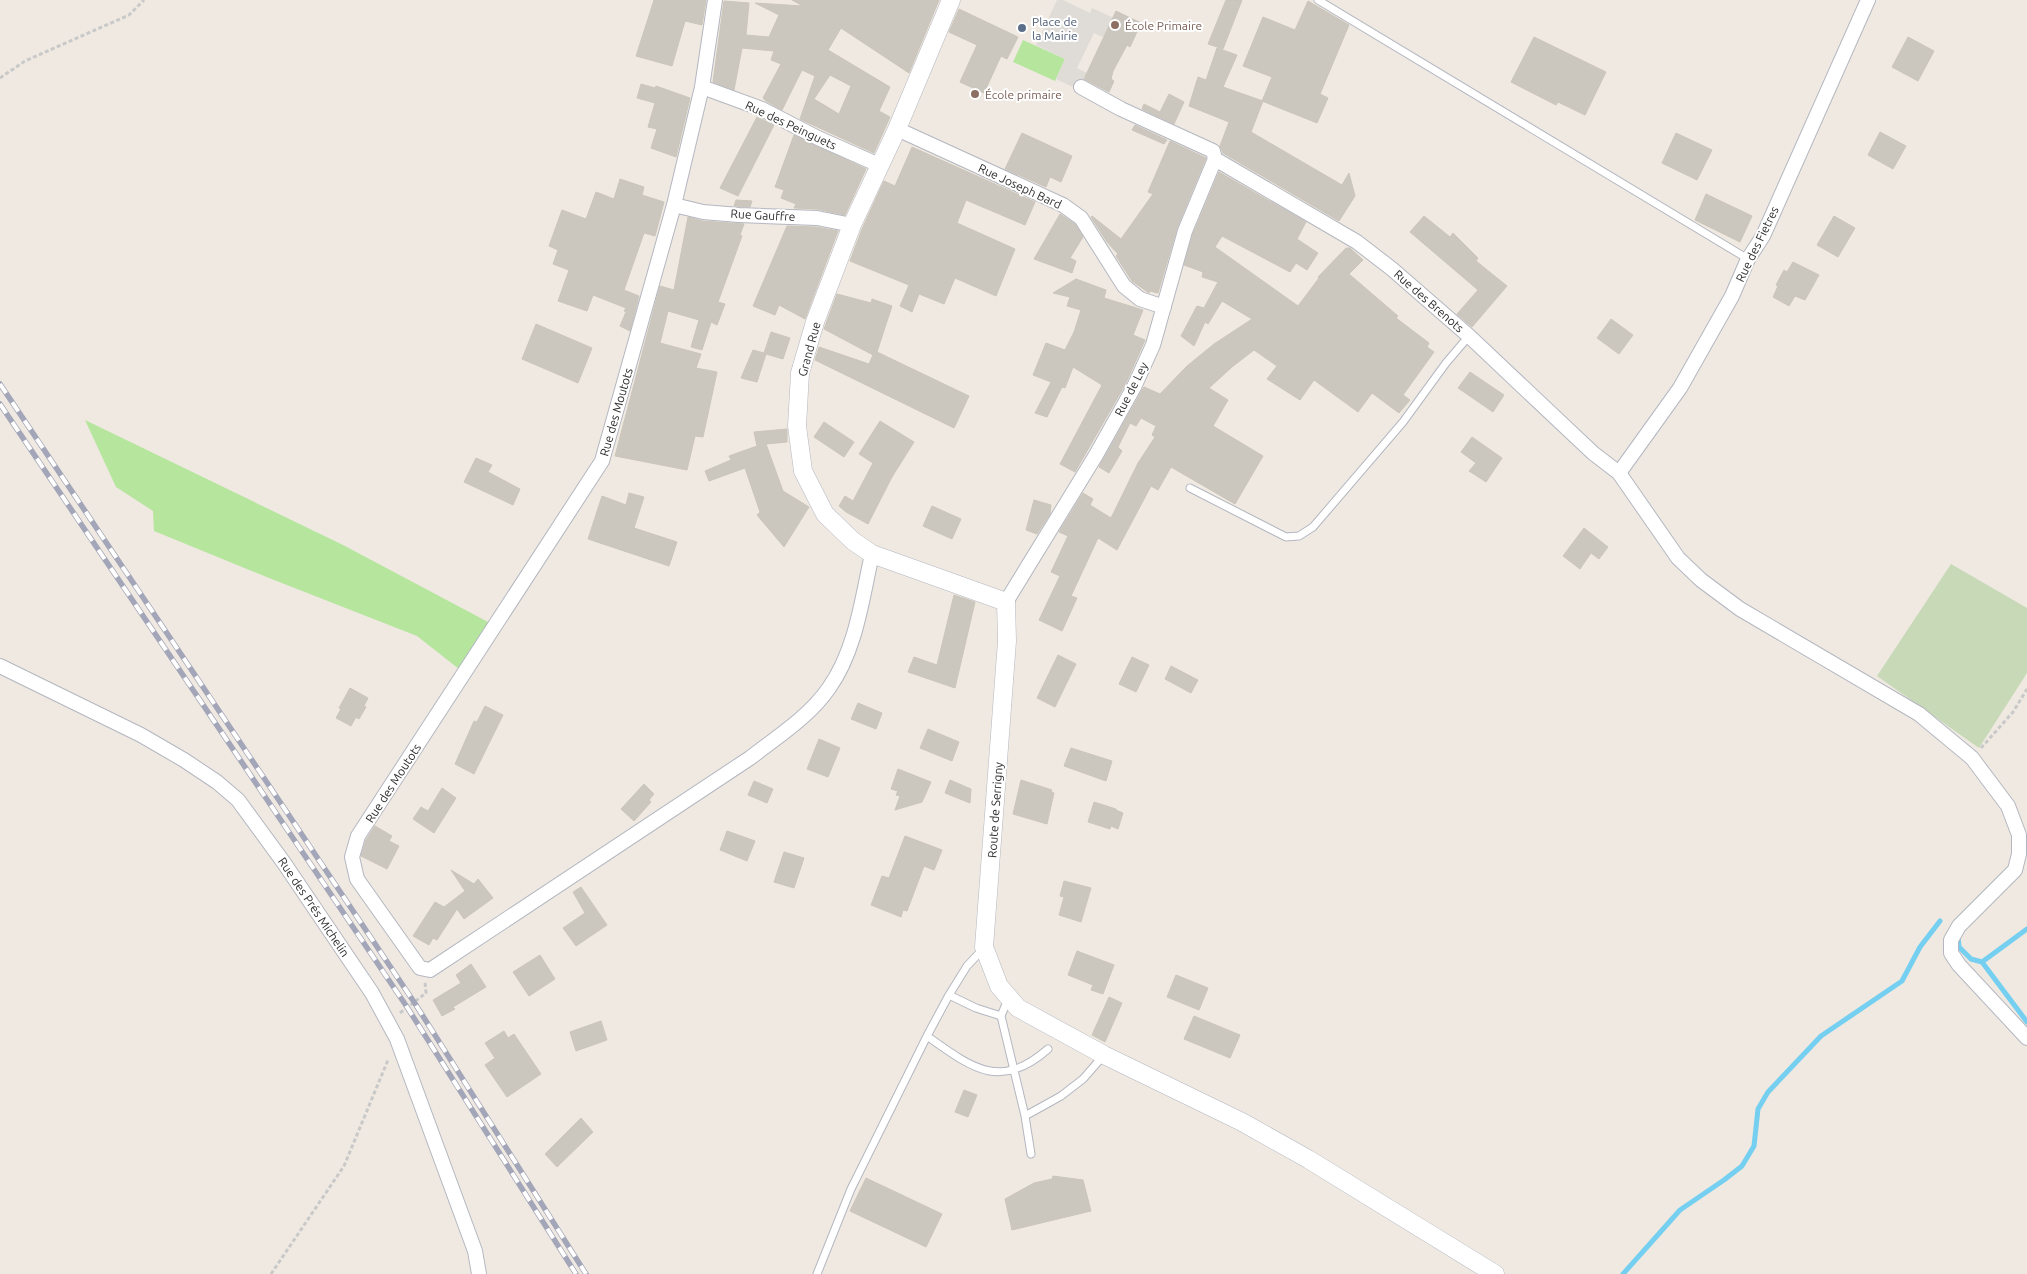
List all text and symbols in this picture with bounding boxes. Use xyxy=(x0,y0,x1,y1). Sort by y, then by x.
place label: Place de la Mairie xyxy=(1032,15,1078,42)
marker: École Primaire xyxy=(1109,19,1121,31)
place label: École Primaire xyxy=(1125,19,1202,32)
marker: Place de la Mairie xyxy=(1016,22,1028,34)
marker: École primaire xyxy=(969,88,981,100)
place label: École primaire xyxy=(985,88,1062,101)
street label: Rue des Peinguets xyxy=(743,98,839,152)
street label: Rue Joseph Bard xyxy=(976,161,1064,211)
street label: Rue des Fietres xyxy=(1733,204,1781,284)
street label: Rue Gauffre xyxy=(730,207,796,223)
street label: Rue des Brenots xyxy=(1392,267,1466,335)
street label: Grand Rue xyxy=(795,320,823,378)
street label: Rue de Ley xyxy=(1112,360,1150,418)
street label: Rue des Moutots xyxy=(597,366,635,458)
street label: Rue des Moutots xyxy=(363,741,423,825)
street label: Route de Serrigny xyxy=(985,761,1005,858)
street label: Rue des Prés Michelin xyxy=(276,855,352,959)

